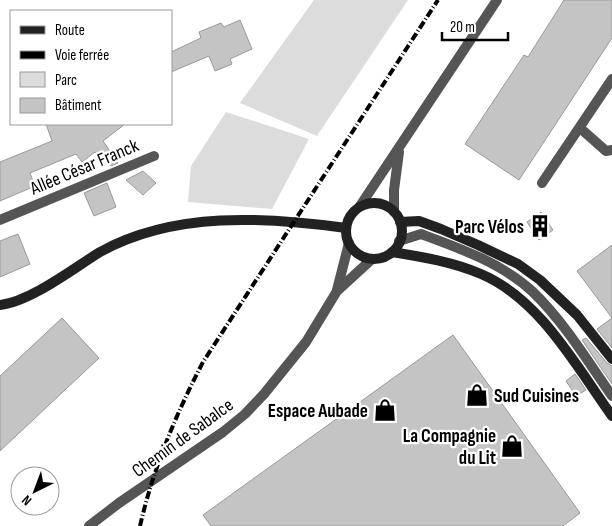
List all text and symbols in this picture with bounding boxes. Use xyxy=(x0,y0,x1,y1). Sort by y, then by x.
legend xyxy=(10,10,172,125)
scale bar xyxy=(442,10,508,42)
text: 20 m xyxy=(450,18,475,37)
text: Route xyxy=(55,21,85,40)
text: Voie ferrée xyxy=(55,46,109,65)
text: Parc xyxy=(55,71,77,90)
text: Bâtiment xyxy=(55,96,102,115)
street label: Allée César Franck xyxy=(26,134,143,201)
building icon: Parc Vélos xyxy=(527,213,553,239)
place label: Parc Vélos xyxy=(455,216,524,239)
shop icon: Sud Cuisines xyxy=(464,382,490,408)
place label: Sud Cuisines xyxy=(494,385,579,408)
street label: Chemin de Sabalce xyxy=(128,394,238,483)
shop icon: Espace Aubade xyxy=(372,397,398,423)
place label: Espace Aubade xyxy=(268,400,368,423)
place label: La Compagnie du Lit xyxy=(403,425,496,470)
shop icon: La Compagnie du Lit xyxy=(499,433,525,459)
north arrow xyxy=(10,466,60,516)
text: N xyxy=(18,491,35,509)

